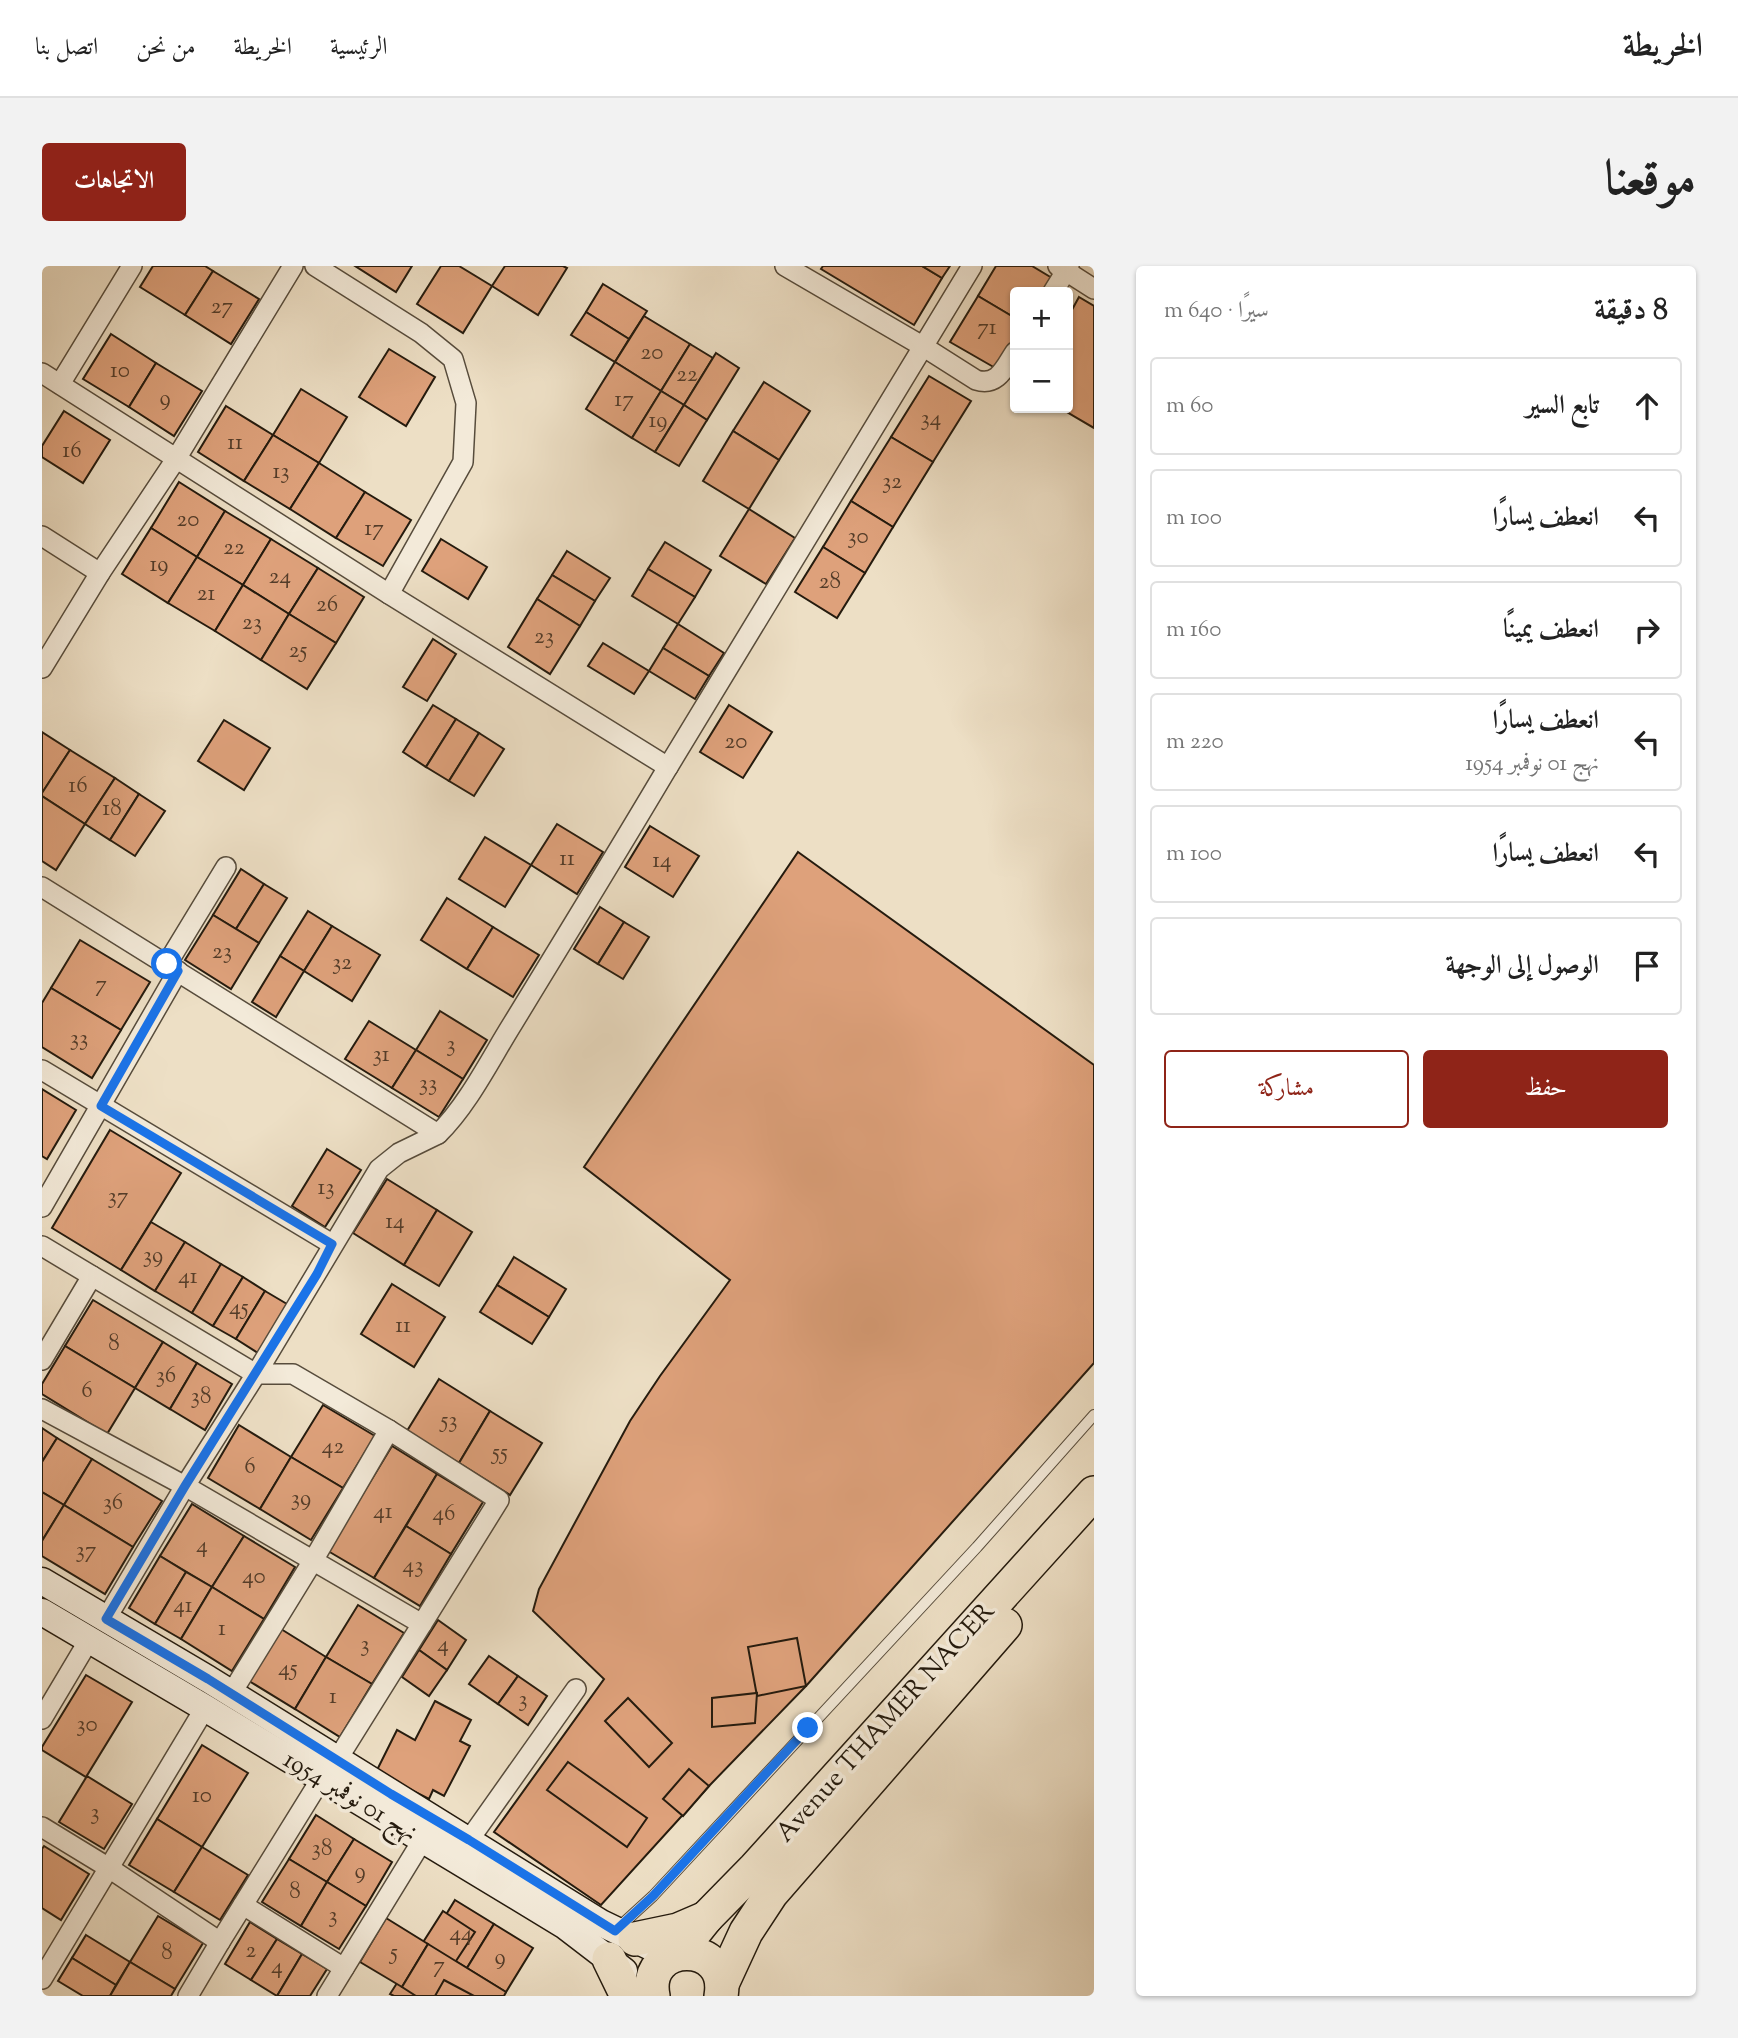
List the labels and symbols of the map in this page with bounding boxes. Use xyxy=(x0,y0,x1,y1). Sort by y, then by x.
house number: 27 xyxy=(211,291,234,324)
house number: 71 xyxy=(977,312,997,345)
house number: 20 xyxy=(641,337,663,370)
house number: 10 xyxy=(110,355,130,388)
house number: 22 xyxy=(676,359,698,392)
house number: 9 xyxy=(159,383,171,416)
house number: 17 xyxy=(614,384,634,417)
house number: 34 xyxy=(921,403,941,436)
house number: 19 xyxy=(649,405,667,438)
house number: 11 xyxy=(227,427,243,460)
house number: 16 xyxy=(62,435,82,468)
house number: 13 xyxy=(272,456,290,489)
house number: 32 xyxy=(882,466,902,499)
house number: 20 xyxy=(177,504,199,537)
house number: 17 xyxy=(364,513,384,546)
house number: 30 xyxy=(847,521,869,554)
house number: 22 xyxy=(223,532,245,565)
house number: 19 xyxy=(150,549,168,582)
house number: 24 xyxy=(269,561,291,594)
house number: 28 xyxy=(819,566,841,599)
house number: 21 xyxy=(197,578,215,611)
house number: 26 xyxy=(316,589,338,622)
house number: 23 xyxy=(242,607,262,640)
house number: 23 xyxy=(534,621,554,654)
house number: 25 xyxy=(289,635,307,668)
house number: 20 xyxy=(725,726,747,759)
house number: 16 xyxy=(68,770,88,803)
house number: 18 xyxy=(102,793,122,826)
house number: 11 xyxy=(559,843,575,876)
house number: 14 xyxy=(652,845,672,878)
house number: 23 xyxy=(212,936,232,969)
house number: 32 xyxy=(332,947,352,980)
route start xyxy=(151,948,182,979)
house number: 7 xyxy=(95,969,107,1002)
house number: 33 xyxy=(70,1023,88,1056)
house number: 3 xyxy=(446,1029,456,1062)
house number: 31 xyxy=(372,1039,390,1072)
house number: 33 xyxy=(419,1068,437,1101)
house number: 13 xyxy=(317,1172,335,1205)
house number: 37 xyxy=(108,1181,129,1214)
house number: 14 xyxy=(385,1206,405,1239)
house number: 39 xyxy=(143,1240,163,1273)
house number: 41 xyxy=(178,1261,198,1294)
house number: 45 xyxy=(229,1292,249,1325)
house number: 11 xyxy=(395,1310,411,1343)
house number: 8 xyxy=(108,1328,120,1361)
house number: 36 xyxy=(156,1360,176,1393)
house number: 6 xyxy=(81,1375,93,1408)
house number: 38 xyxy=(191,1381,211,1414)
house number: 53 xyxy=(438,1405,458,1438)
house number: 42 xyxy=(322,1431,344,1464)
house number: 55 xyxy=(490,1437,508,1470)
house number: 6 xyxy=(244,1451,256,1484)
house number: 39 xyxy=(291,1483,311,1516)
house number: 36 xyxy=(103,1487,123,1520)
house number: 41 xyxy=(373,1496,393,1529)
house number: 46 xyxy=(433,1498,455,1531)
house number: 4 xyxy=(196,1530,208,1563)
house number: 37 xyxy=(76,1535,97,1568)
house number: 43 xyxy=(403,1550,423,1583)
house number: 40 xyxy=(242,1561,266,1594)
house number: 41 xyxy=(173,1590,193,1623)
street label: Avenue THAMER NACER xyxy=(768,1595,1004,1851)
house number: 1 xyxy=(218,1613,226,1646)
house number: 3 xyxy=(360,1629,370,1662)
house number: 4 xyxy=(437,1629,449,1662)
house number: 45 xyxy=(278,1653,298,1686)
house number: 1 xyxy=(329,1681,337,1714)
house number: 3 xyxy=(518,1684,528,1717)
house number: 30 xyxy=(76,1709,98,1742)
route end xyxy=(792,1712,823,1743)
street label: نهج 01 نوفمبر 1954 xyxy=(274,1742,424,1854)
house number: 10 xyxy=(192,1780,212,1813)
house number: 3 xyxy=(90,1797,100,1830)
house number: 38 xyxy=(312,1833,332,1866)
house number: 9 xyxy=(354,1856,366,1889)
house number: 8 xyxy=(289,1876,301,1909)
house number: 3 xyxy=(328,1900,338,1933)
house number: 44 xyxy=(449,1918,473,1951)
house number: 2 xyxy=(246,1935,257,1968)
house number: 8 xyxy=(161,1937,173,1970)
house number: 5 xyxy=(388,1937,398,1970)
house number: 9 xyxy=(494,1942,506,1975)
house number: 7 xyxy=(433,1950,445,1983)
house number: 4 xyxy=(271,1951,283,1984)

